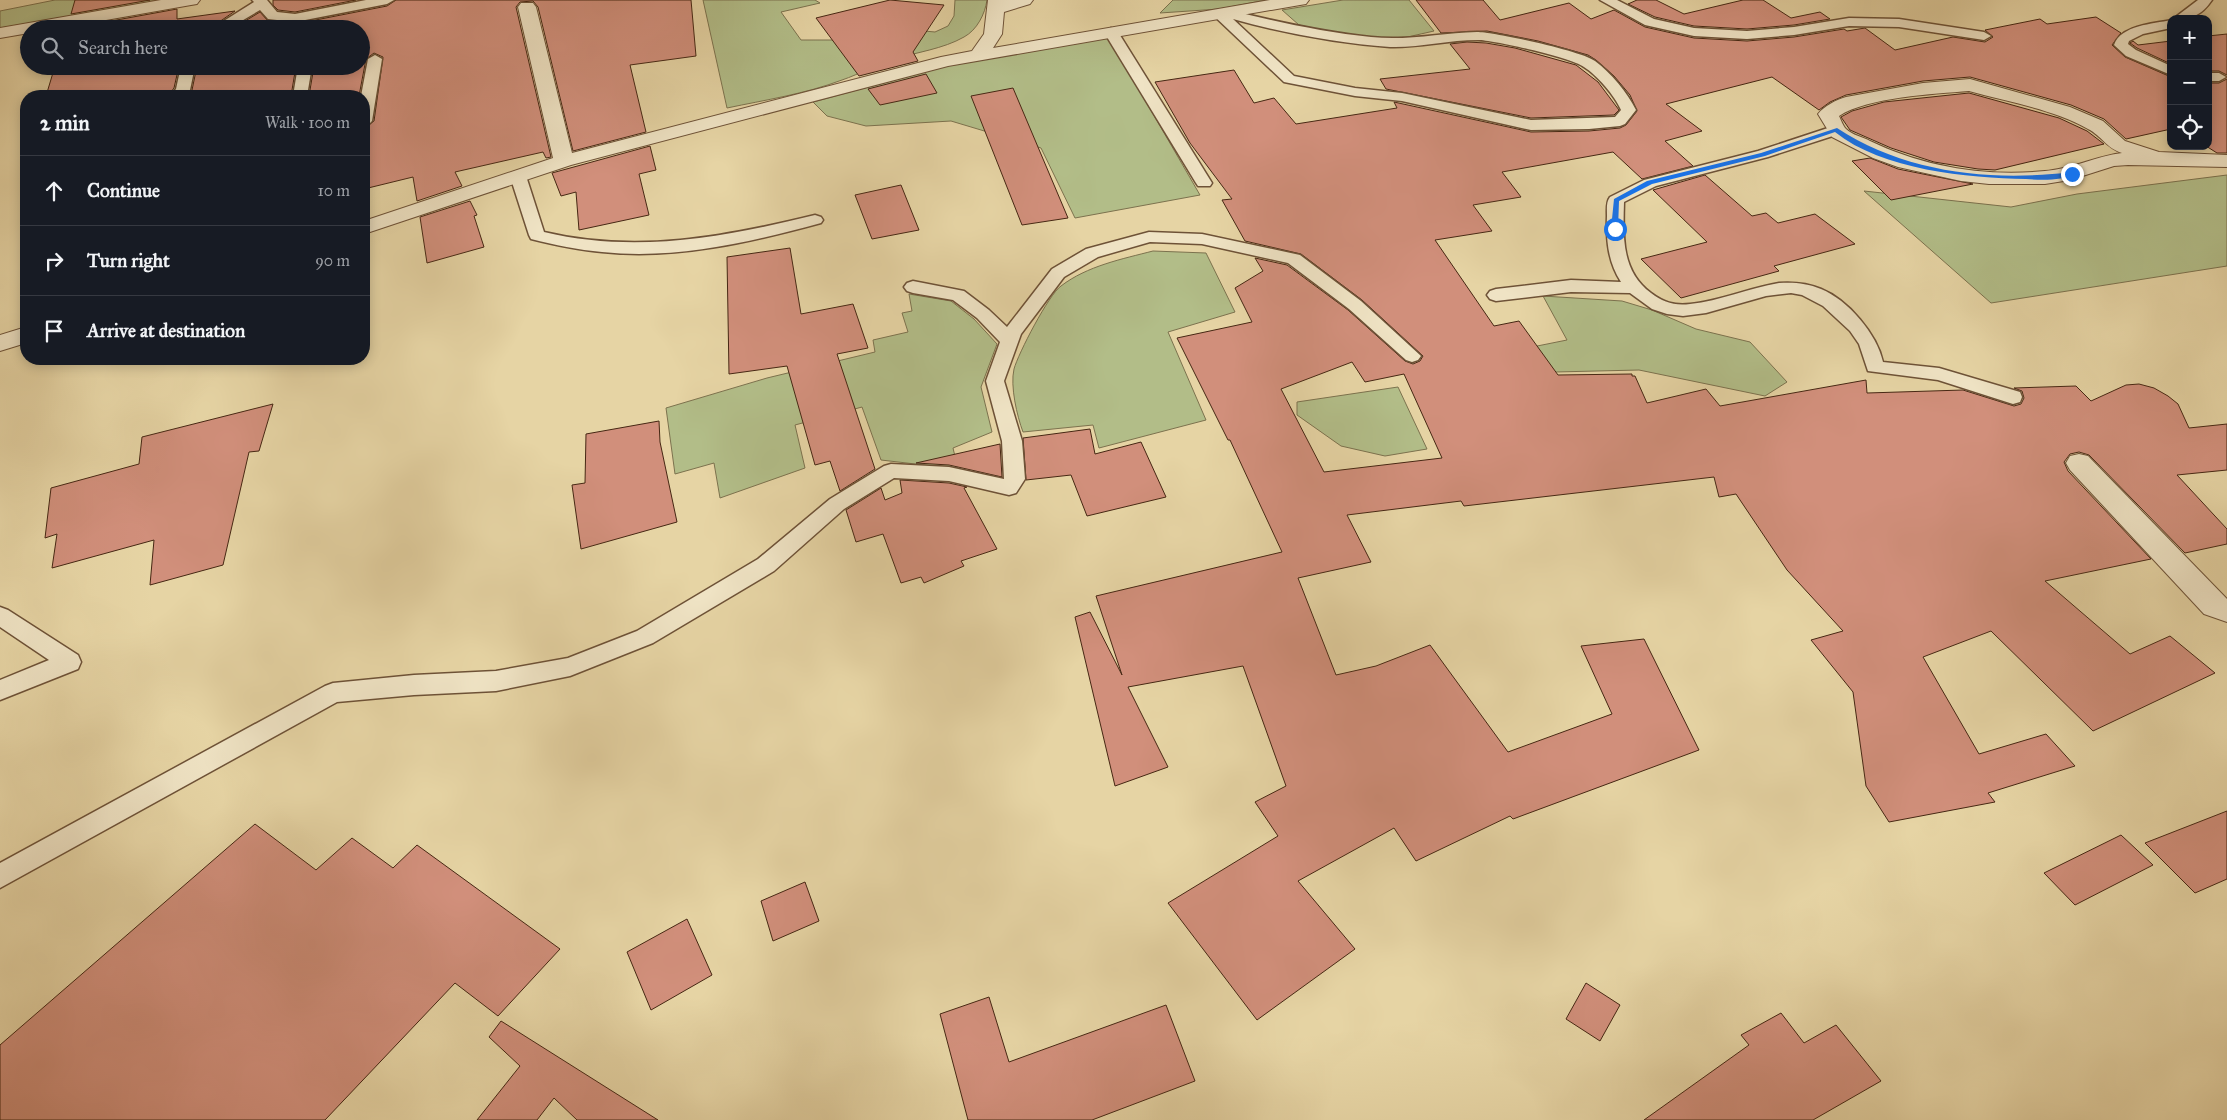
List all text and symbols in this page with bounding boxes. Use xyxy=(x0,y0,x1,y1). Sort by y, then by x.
map controls xyxy=(2167,15,2212,150)
button: + xyxy=(2167,15,2212,60)
search box xyxy=(20,20,370,75)
icon: search xyxy=(38,34,66,62)
text: Search here xyxy=(78,36,168,59)
button: − xyxy=(2167,60,2212,105)
button: locate xyxy=(2167,105,2212,150)
text: 2 min xyxy=(40,110,90,136)
text: Walk · 100 m xyxy=(265,113,350,132)
route end xyxy=(2061,163,2084,186)
icon: ahead xyxy=(40,177,68,205)
text: Continue xyxy=(87,179,160,202)
text: 10 m xyxy=(318,181,350,200)
route start xyxy=(1604,218,1627,241)
icon: right xyxy=(40,247,68,275)
text: Turn right xyxy=(87,249,170,272)
text: 90 m xyxy=(315,251,350,270)
icon: arrive xyxy=(40,317,68,345)
text: Arrive at destination xyxy=(87,319,245,342)

